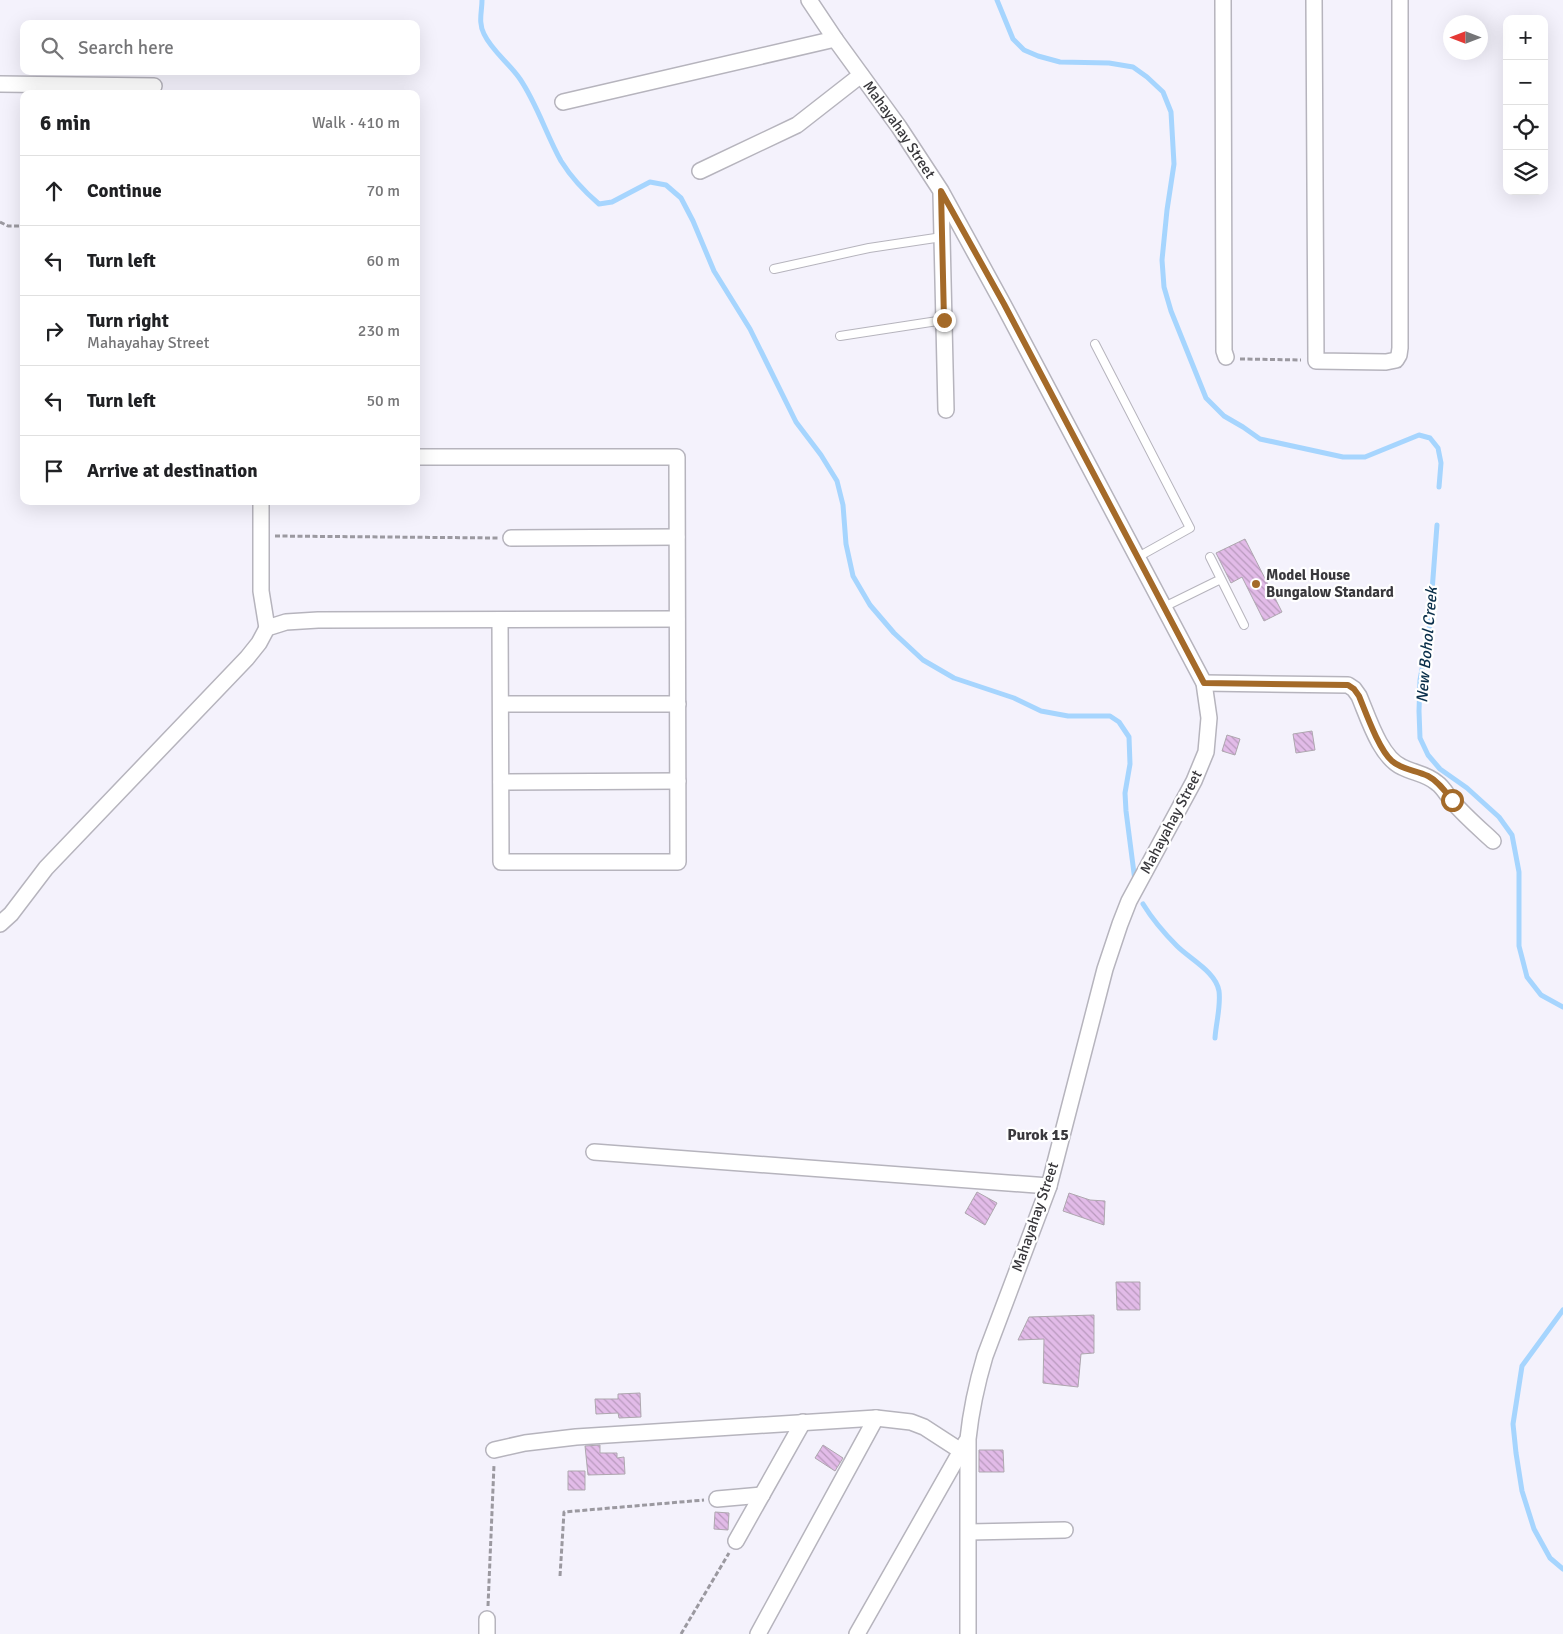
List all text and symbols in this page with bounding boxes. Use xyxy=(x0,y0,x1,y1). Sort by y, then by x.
north arrow xyxy=(1443,15,1488,60)
map controls xyxy=(1503,15,1548,195)
button: + xyxy=(1503,15,1548,60)
search box xyxy=(20,20,420,75)
icon: search xyxy=(38,34,66,62)
text: Search here xyxy=(78,36,174,60)
button: − xyxy=(1503,60,1548,105)
street label: Mahayahay Street xyxy=(859,77,939,182)
button: locate xyxy=(1503,105,1548,150)
text: 6 min xyxy=(40,110,91,136)
text: Walk · 410 m xyxy=(312,113,400,133)
button: layers xyxy=(1503,150,1548,195)
icon: ahead xyxy=(40,177,68,205)
text: Continue xyxy=(87,179,162,203)
text: 70 m xyxy=(366,181,400,201)
icon: left xyxy=(40,247,68,275)
text: Turn left xyxy=(87,249,156,273)
text: 60 m xyxy=(366,251,400,271)
text: Turn right xyxy=(87,309,169,333)
route end xyxy=(933,309,956,332)
icon: right xyxy=(40,317,68,345)
text: 230 m xyxy=(358,321,400,341)
text: Mahayahay Street xyxy=(87,333,209,353)
icon: left xyxy=(40,387,68,415)
text: Turn left xyxy=(87,389,156,413)
text: 50 m xyxy=(366,391,400,411)
icon: arrive xyxy=(40,457,68,485)
text: Arrive at destination xyxy=(87,459,258,483)
place label: Model House Bungalow Standard xyxy=(1266,566,1394,601)
marker: Model House Bungalow Standard xyxy=(1250,578,1262,590)
water label: New Bohol Creek xyxy=(1412,584,1442,704)
street label: Mahayahay Street xyxy=(1136,767,1206,877)
route start xyxy=(1441,789,1464,812)
district label: Purok 15 xyxy=(1007,1125,1069,1145)
street label: Mahayahay Street xyxy=(1008,1160,1062,1274)

